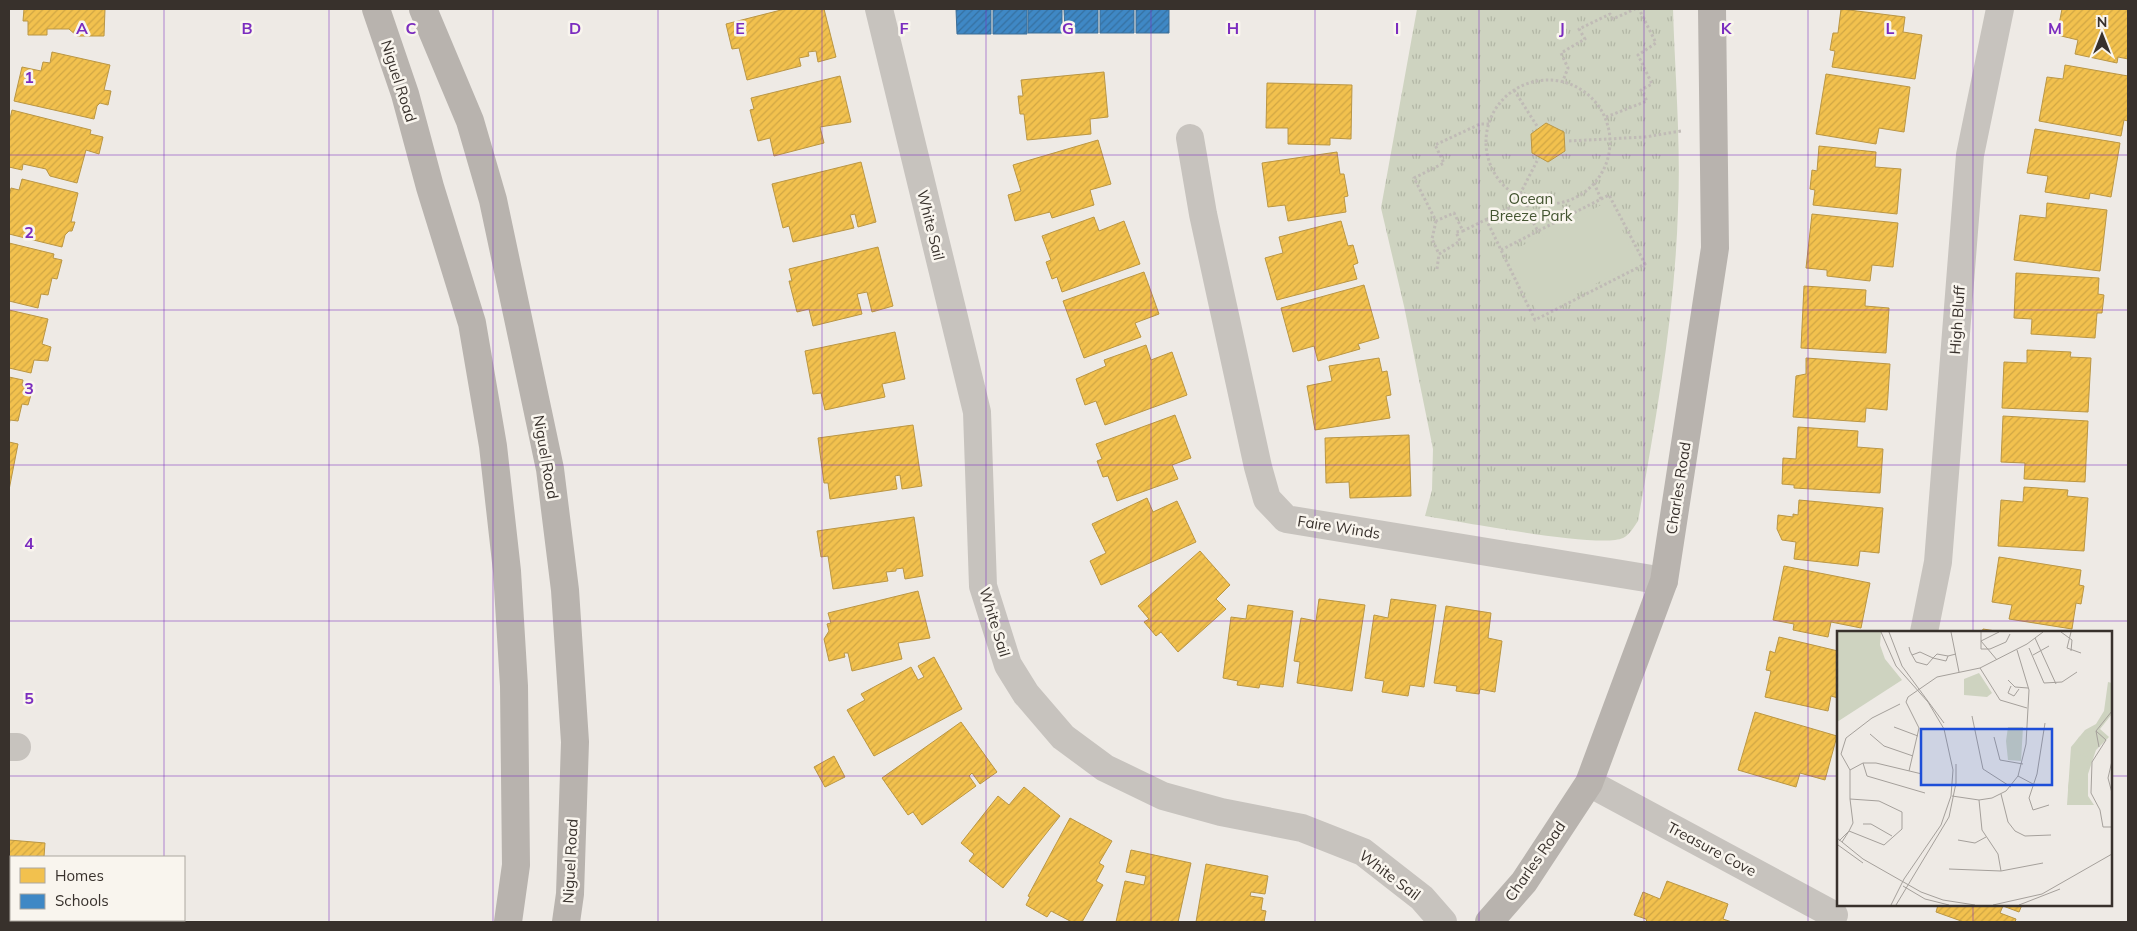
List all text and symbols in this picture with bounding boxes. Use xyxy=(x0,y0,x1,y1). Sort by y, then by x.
north arrow xyxy=(2077,10,2127,60)
text: N xyxy=(2097,13,2107,31)
text: A xyxy=(76,18,88,38)
text: B xyxy=(241,18,253,38)
text: C xyxy=(406,18,417,38)
text: D xyxy=(569,18,581,38)
text: E xyxy=(735,18,745,38)
text: F xyxy=(899,18,909,38)
text: G xyxy=(1062,18,1074,38)
text: H xyxy=(1227,18,1239,38)
text: I xyxy=(1395,18,1399,38)
text: J xyxy=(1559,18,1565,38)
text: K xyxy=(1721,18,1733,38)
text: L xyxy=(1886,18,1895,38)
text: M xyxy=(2048,18,2062,38)
street label: Niguel Road xyxy=(377,38,421,124)
text: 1 xyxy=(24,67,34,87)
street label: White Sail xyxy=(913,188,949,262)
park label: Ocean Breeze Park xyxy=(1489,189,1573,225)
text: 2 xyxy=(24,222,34,242)
street label: High Bluff xyxy=(1945,284,1969,355)
text: 3 xyxy=(24,378,34,398)
street label: Niguel Road xyxy=(529,414,563,500)
street label: Charles Road xyxy=(1661,440,1695,536)
street label: Faire Winds xyxy=(1296,511,1382,543)
text: 4 xyxy=(24,533,34,553)
street label: White Sail xyxy=(975,585,1015,659)
inset map xyxy=(1837,631,2112,906)
text: 5 xyxy=(24,688,34,708)
street label: Charles Road xyxy=(1500,817,1570,905)
street label: Niguel Road xyxy=(558,818,582,904)
street label: Treasure Cove xyxy=(1664,818,1760,880)
street label: White Sail xyxy=(1356,846,1424,904)
legend xyxy=(10,856,185,921)
text: Homes xyxy=(55,866,104,885)
text: Schools xyxy=(55,891,109,910)

